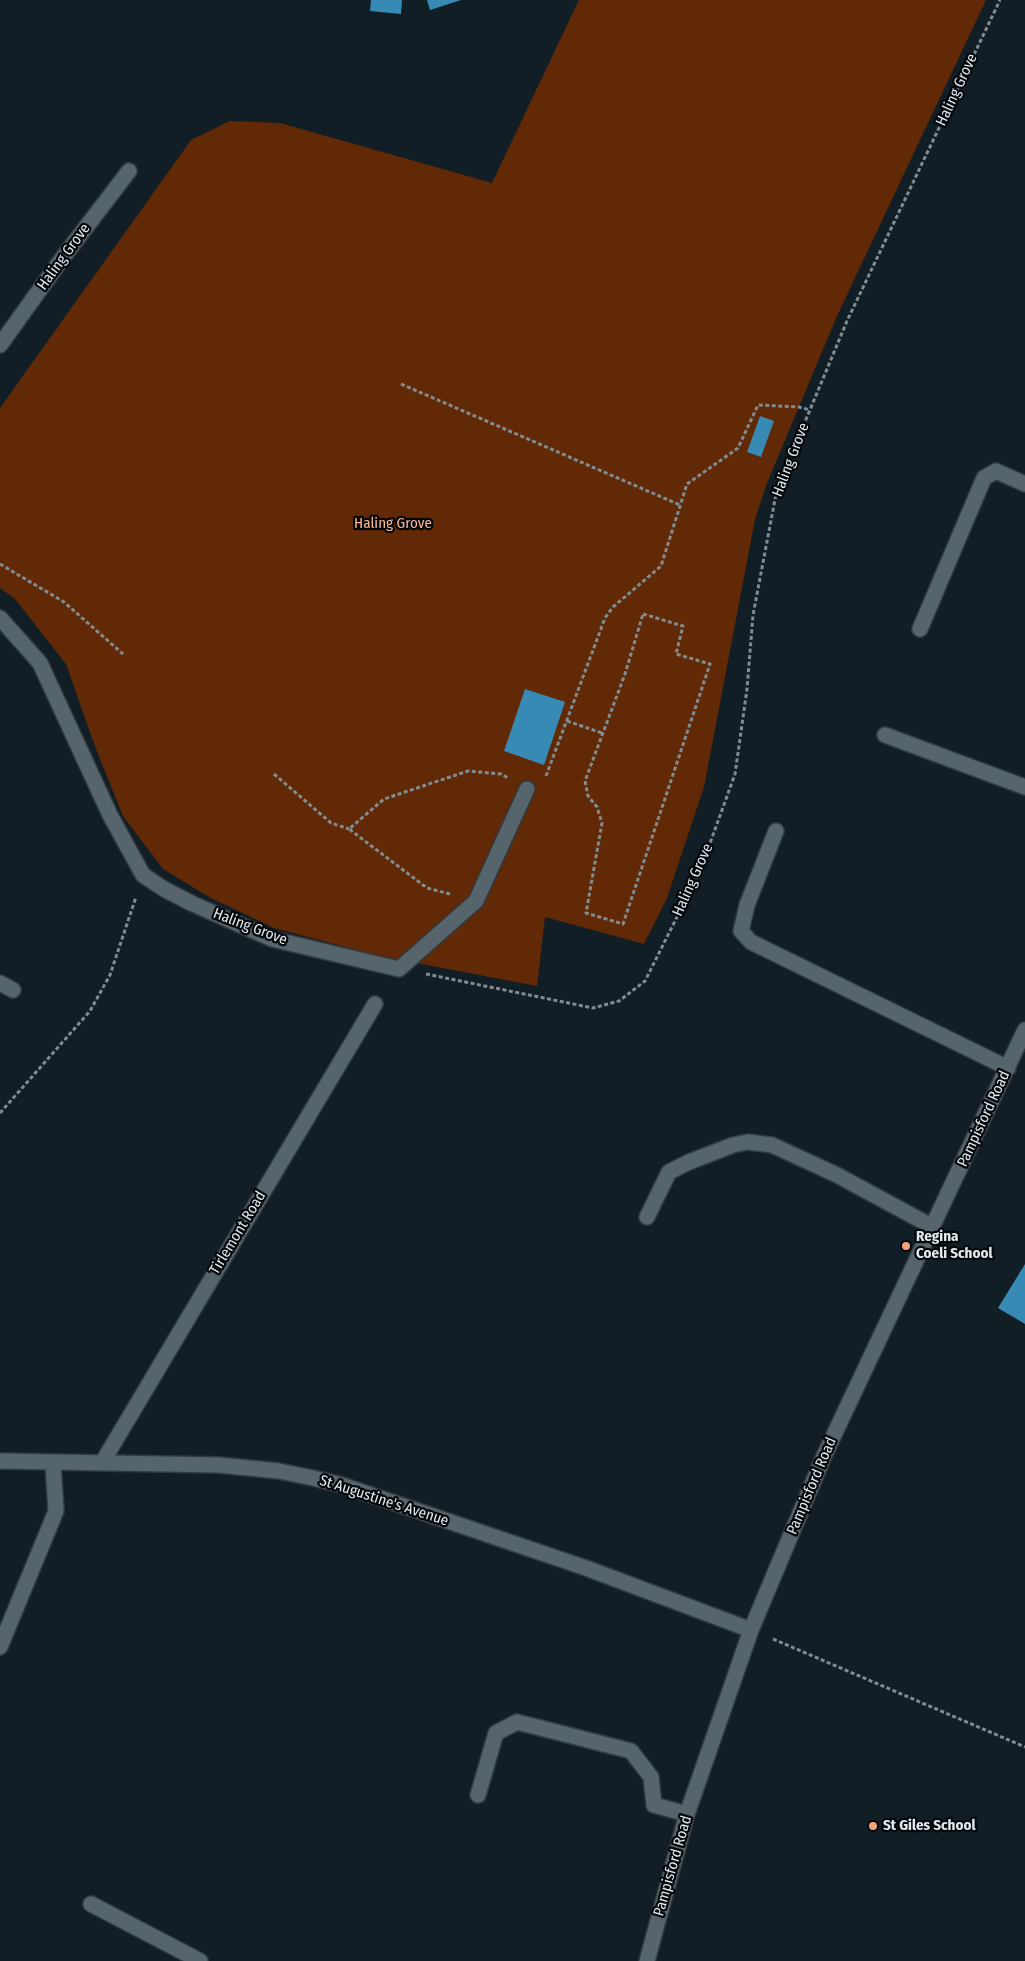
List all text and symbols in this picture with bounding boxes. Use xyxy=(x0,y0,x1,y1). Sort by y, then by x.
street label: Haling Grove xyxy=(932,51,982,129)
street label: Haling Grove xyxy=(34,220,94,294)
street label: Haling Grove xyxy=(769,420,813,500)
park label: Haling Grove xyxy=(354,515,432,533)
street label: Haling Grove xyxy=(669,841,717,919)
street label: Haling Grove xyxy=(210,905,290,949)
street label: Pampisford Road xyxy=(954,1068,1014,1170)
street label: Tirlemont Road xyxy=(206,1188,270,1278)
place label: Regina Coeli School xyxy=(916,1228,993,1263)
marker: Regina Coeli School xyxy=(900,1240,912,1252)
street label: Pampisford Road xyxy=(783,1435,841,1537)
street label: St Augustine's Avenue xyxy=(317,1472,451,1530)
street label: Pampisford Road xyxy=(650,1814,696,1918)
place label: St Giles School xyxy=(883,1817,976,1835)
marker: St Giles School xyxy=(867,1820,879,1832)

